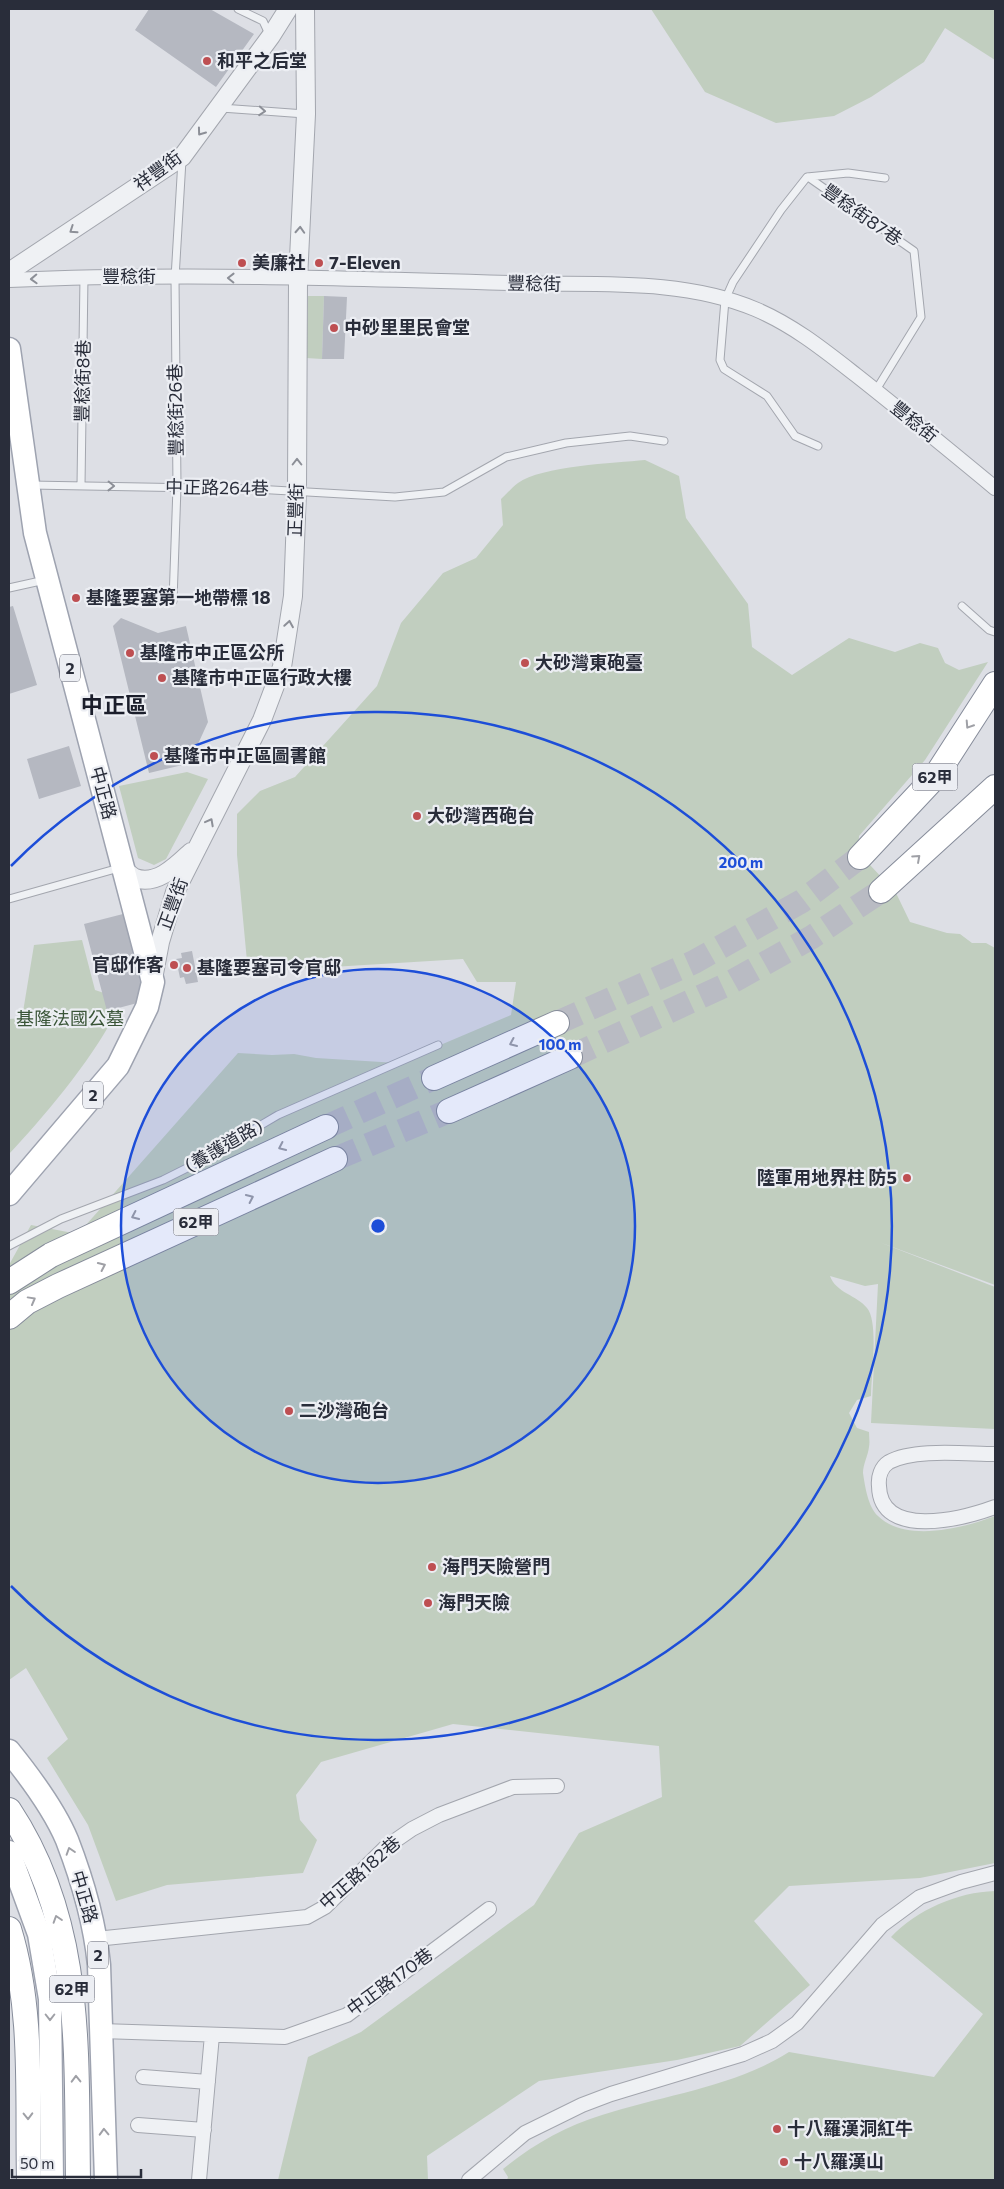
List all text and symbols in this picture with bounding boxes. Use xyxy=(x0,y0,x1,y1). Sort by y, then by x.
place label: 和平之后堂 xyxy=(217,49,307,71)
marker: 和平之后堂 xyxy=(201,55,213,67)
one-way arrow xyxy=(258,106,266,117)
one-way arrow xyxy=(198,126,206,135)
street label: 祥豐街 xyxy=(129,145,186,195)
street label: 豐稔街87巷 xyxy=(818,179,907,250)
one-way arrow xyxy=(69,223,78,233)
one-way arrow xyxy=(295,226,306,234)
place label: 美廉社 xyxy=(252,251,306,273)
place label: 7-Eleven xyxy=(329,251,401,273)
marker: 美廉社 xyxy=(236,257,248,269)
marker: 7-Eleven xyxy=(313,257,325,269)
street label: 豐稔街 xyxy=(102,265,156,287)
street label: 豐稔街 xyxy=(507,272,561,294)
one-way arrow xyxy=(227,273,235,283)
one-way arrow xyxy=(30,274,38,284)
place label: 中砂里里民會堂 xyxy=(344,316,470,338)
marker: 中砂里里民會堂 xyxy=(328,322,340,334)
street label: 豐稔街8巷 xyxy=(70,339,94,423)
street label: 豐稔街26巷 xyxy=(163,363,187,457)
street label: 豐稔街 xyxy=(887,396,943,447)
one-way arrow xyxy=(292,458,302,466)
street label: 中正路264巷 xyxy=(165,475,269,499)
one-way arrow xyxy=(108,481,115,491)
street label: 正豐街 xyxy=(283,483,307,537)
place label: 基隆要塞第一地帶標 18 xyxy=(86,586,271,608)
marker: 基隆要塞第一地帶標 18 xyxy=(70,592,82,604)
one-way arrow xyxy=(283,620,294,628)
place label: 基隆市中正區公所 xyxy=(140,641,284,663)
marker: 基隆市中正區公所 xyxy=(124,647,136,659)
place label: 大砂灣東砲臺 xyxy=(535,651,643,673)
road number: 2 xyxy=(60,654,80,681)
marker: 大砂灣東砲臺 xyxy=(519,657,531,669)
place label: 基隆市中正區行政大樓 xyxy=(172,666,352,688)
marker: 基隆市中正區行政大樓 xyxy=(156,672,168,684)
district label: 中正區 xyxy=(81,691,147,718)
one-way arrow xyxy=(965,720,975,729)
place label: 基隆市中正區圖書館 xyxy=(164,744,326,766)
marker: 基隆市中正區圖書館 xyxy=(148,750,160,762)
street label: 中正路 xyxy=(86,764,122,822)
road number: 62甲 xyxy=(912,764,958,790)
place label: 大砂灣西砲台 xyxy=(427,804,535,826)
marker: 大砂灣西砲台 xyxy=(411,810,423,822)
one-way arrow xyxy=(204,819,214,828)
text: 200 m xyxy=(719,853,763,871)
one-way arrow xyxy=(912,855,921,864)
street label: 正豐街 xyxy=(152,875,192,933)
place label: 官邸作客 xyxy=(92,953,164,975)
place label: 基隆要塞司令官邸 xyxy=(197,956,341,978)
marker: 官邸作客 xyxy=(168,959,180,971)
marker: 基隆要塞司令官邸 xyxy=(181,962,193,974)
park label: 基隆法國公墓 xyxy=(16,1007,124,1029)
text: 100 m xyxy=(539,1035,581,1053)
one-way arrow xyxy=(509,1036,518,1047)
road number: 2 xyxy=(83,1082,103,1108)
street label: (養護道路) xyxy=(181,1114,266,1176)
one-way arrow xyxy=(278,1141,287,1152)
place label: 陸軍用地界柱 防5 xyxy=(757,1166,897,1188)
marker: 陸軍用地界柱 防5 xyxy=(901,1172,913,1184)
one-way arrow xyxy=(245,1193,254,1204)
road number: 62甲 xyxy=(174,1208,218,1236)
one-way arrow xyxy=(131,1210,140,1220)
centre of rings xyxy=(369,1217,387,1235)
one-way arrow xyxy=(97,1261,106,1272)
one-way arrow xyxy=(27,1296,36,1306)
place label: 二沙灣砲台 xyxy=(299,1399,389,1421)
marker: 二沙灣砲台 xyxy=(283,1405,295,1417)
place label: 海門天險營門 xyxy=(442,1555,550,1577)
marker: 海門天險營門 xyxy=(426,1561,438,1573)
place label: 海門天險 xyxy=(438,1591,510,1613)
marker: 海門天險 xyxy=(422,1597,434,1609)
street label: 中正路182巷 xyxy=(314,1831,405,1914)
one-way arrow xyxy=(66,1847,76,1855)
street label: 中正路 xyxy=(67,1868,103,1926)
one-way arrow xyxy=(53,1915,63,1923)
road number: 2 xyxy=(88,1942,108,1968)
street label: 中正路170巷 xyxy=(342,1943,437,2020)
road number: 62甲 xyxy=(50,1976,94,2002)
one-way arrow xyxy=(45,2014,55,2021)
one-way arrow xyxy=(71,2075,82,2083)
one-way arrow xyxy=(22,2112,33,2120)
place label: 十八羅漢洞紅牛 xyxy=(787,2117,913,2139)
marker: 十八羅漢洞紅牛 xyxy=(771,2123,783,2135)
one-way arrow xyxy=(99,2127,109,2135)
scale bar xyxy=(12,2146,141,2178)
place label: 十八羅漢山 xyxy=(794,2150,884,2172)
text: 50 m xyxy=(20,2154,54,2172)
marker: 十八羅漢山 xyxy=(778,2156,790,2168)

